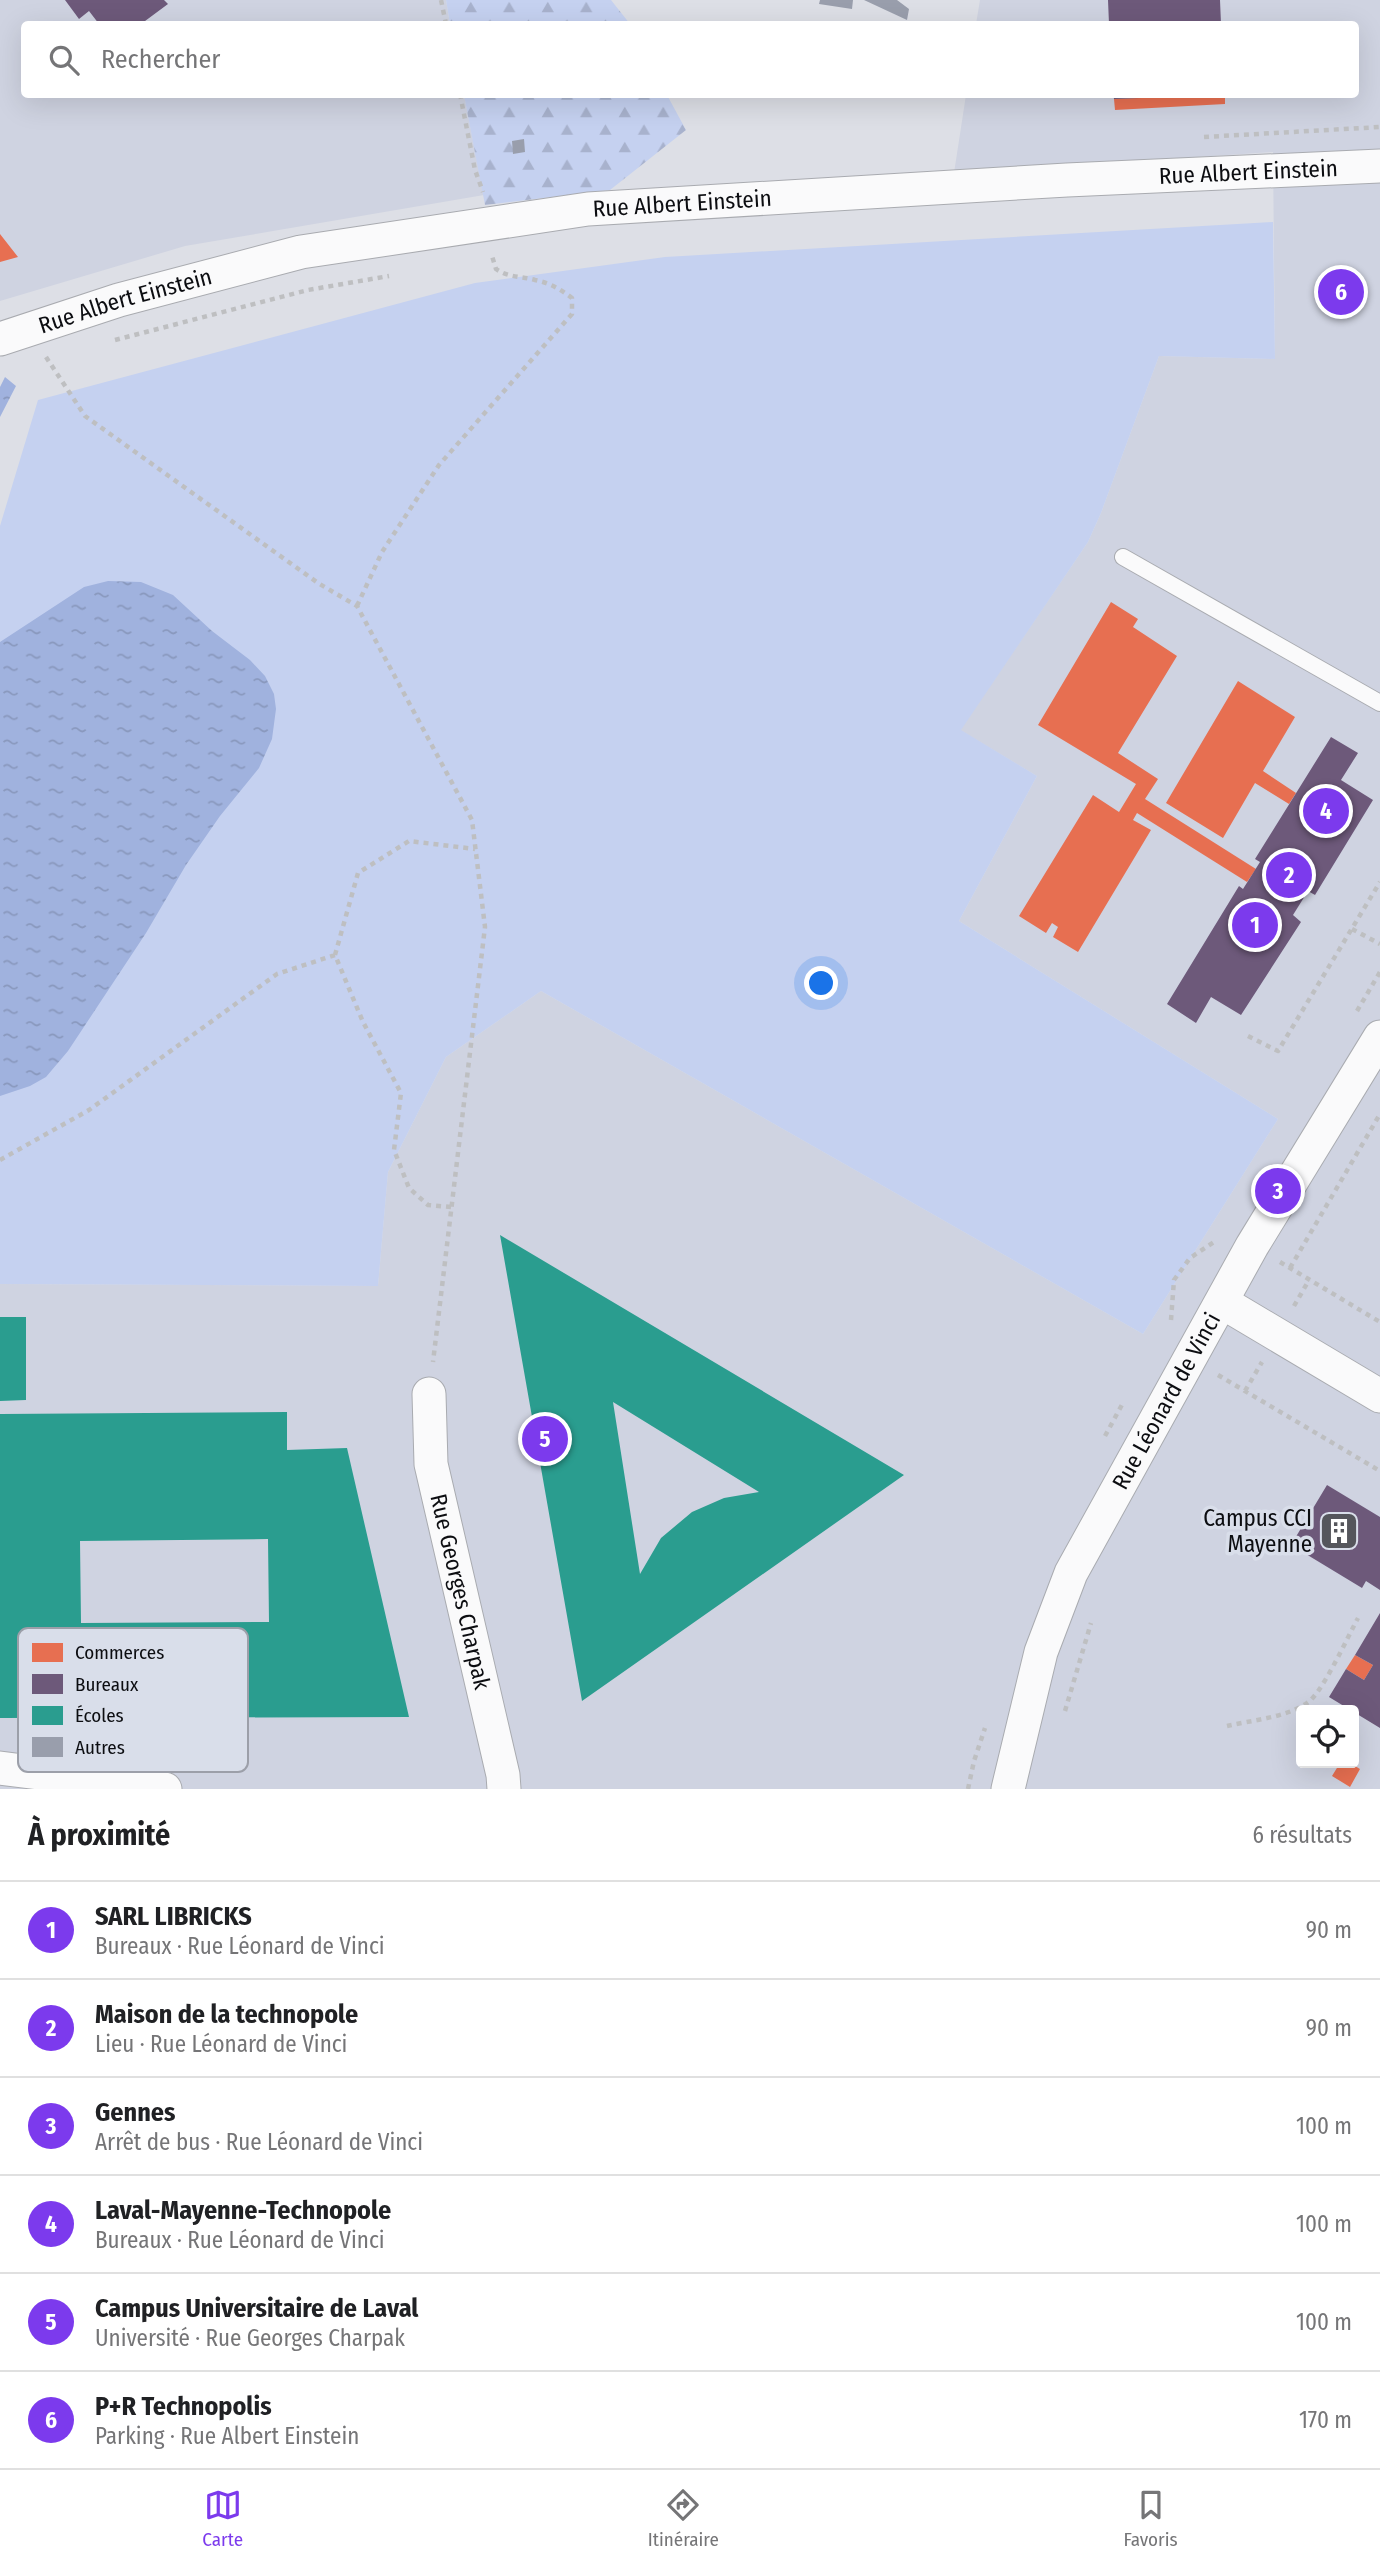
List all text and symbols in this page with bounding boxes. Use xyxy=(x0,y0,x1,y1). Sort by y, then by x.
search box xyxy=(21,21,1359,98)
icon: search xyxy=(45,41,83,79)
text: Rechercher xyxy=(101,44,220,75)
street label: Rue Albert Einstein xyxy=(1158,154,1338,190)
street label: Rue Albert Einstein xyxy=(592,184,772,223)
street label: Rue Albert Einstein xyxy=(35,262,215,339)
pin: 6 xyxy=(1318,266,1364,318)
pin: 4 xyxy=(1303,785,1349,837)
pin: 2 xyxy=(1266,849,1312,901)
pin: 1 xyxy=(1232,899,1278,951)
your location xyxy=(804,966,838,1000)
pin: 3 xyxy=(1255,1165,1301,1217)
street label: Rue Léonard de Vinci xyxy=(1106,1308,1226,1494)
pin: 5 xyxy=(522,1413,568,1465)
street label: Rue Georges Charpak xyxy=(424,1491,497,1692)
place label: Campus CCI Mayenne xyxy=(1203,1504,1312,1558)
building icon: Campus CCI Mayenne xyxy=(1318,1510,1360,1552)
legend xyxy=(18,1628,248,1772)
text: Commerces xyxy=(75,1641,164,1664)
text: Bureaux xyxy=(75,1673,139,1696)
text: Écoles xyxy=(75,1704,124,1727)
map controls xyxy=(1296,1705,1359,1768)
button: locate xyxy=(1296,1705,1359,1768)
text: Autres xyxy=(75,1736,125,1759)
text: À proximité xyxy=(28,1817,170,1853)
text: 6 résultats xyxy=(1253,1821,1352,1849)
text: SARL LIBRICKS xyxy=(95,1901,252,1932)
text: 1 xyxy=(46,1916,56,1944)
text: 90 m xyxy=(1306,1916,1352,1944)
text: Bureaux · Rue Léonard de Vinci xyxy=(95,1932,385,1960)
text: Maison de la technopole xyxy=(95,1999,358,2030)
text: 2 xyxy=(46,2014,56,2042)
text: 90 m xyxy=(1306,2014,1352,2042)
text: Lieu · Rue Léonard de Vinci xyxy=(95,2030,347,2058)
text: Gennes xyxy=(95,2097,175,2128)
text: 3 xyxy=(46,2112,56,2140)
text: 100 m xyxy=(1296,2112,1352,2140)
text: Arrêt de bus · Rue Léonard de Vinci xyxy=(95,2128,423,2156)
text: Laval-Mayenne-Technopole xyxy=(95,2195,391,2226)
text: 4 xyxy=(45,2210,57,2238)
text: 100 m xyxy=(1296,2210,1352,2238)
text: Bureaux · Rue Léonard de Vinci xyxy=(95,2226,385,2254)
text: Campus Universitaire de Laval xyxy=(95,2293,418,2324)
text: 5 xyxy=(45,2308,57,2336)
text: 100 m xyxy=(1296,2308,1352,2336)
text: Université · Rue Georges Charpak xyxy=(95,2324,405,2352)
text: P+R Technopolis xyxy=(95,2391,272,2422)
text: 6 xyxy=(45,2406,57,2434)
text: 170 m xyxy=(1299,2406,1352,2434)
text: Parking · Rue Albert Einstein xyxy=(95,2422,359,2450)
tab: Carte xyxy=(202,2486,243,2551)
tab: Itinéraire xyxy=(648,2486,719,2551)
tab: Favoris xyxy=(1123,2486,1178,2551)

